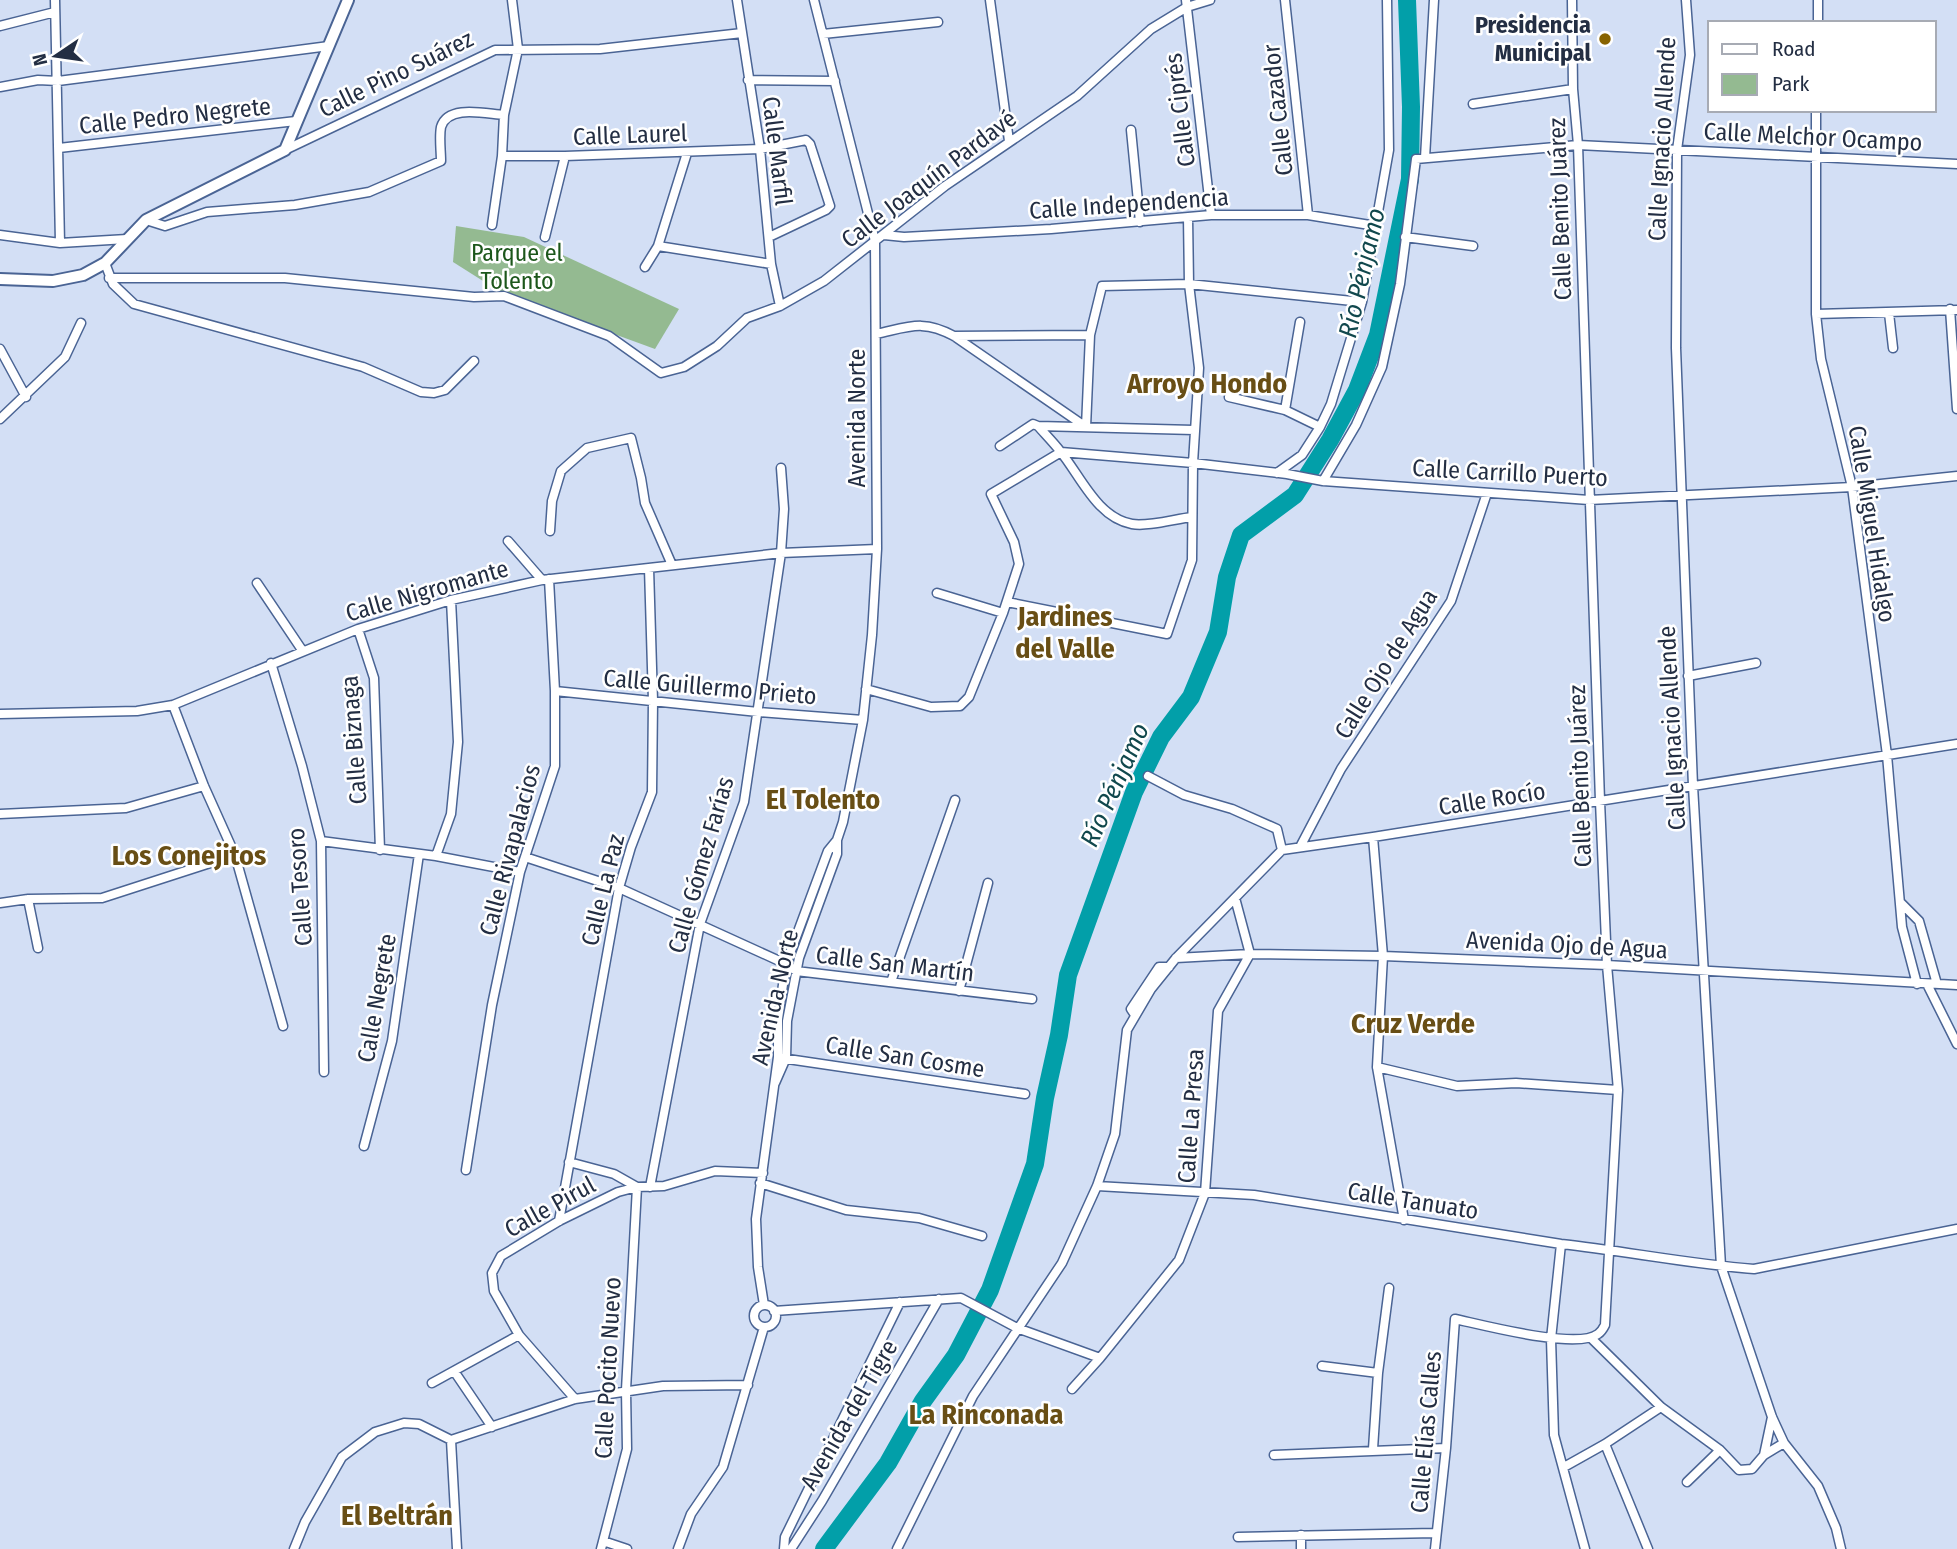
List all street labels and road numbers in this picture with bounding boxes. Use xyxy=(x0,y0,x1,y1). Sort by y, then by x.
street label: Calle Pino Suárez xyxy=(314,25,478,123)
street label: Calle Ignacio Allende xyxy=(1643,36,1681,242)
street label: Calle Cazador xyxy=(1257,42,1299,177)
street label: Calle Ciprés xyxy=(1159,52,1201,168)
street label: Calle Pedro Negrete xyxy=(78,92,272,140)
street label: Calle Marfil xyxy=(756,95,798,207)
street label: Calle Joaquín Pardavé xyxy=(836,104,1022,254)
street label: Calle Benito Juárez xyxy=(1543,117,1577,301)
street label: Calle Melchor Ocampo xyxy=(1703,117,1923,157)
street label: Calle Laurel xyxy=(572,119,688,151)
street label: Calle Independencia xyxy=(1028,183,1230,225)
street label: Avenida Norte xyxy=(843,349,871,487)
street label: Calle Miguel Hidalgo xyxy=(1843,424,1901,624)
street label: Calle Carrillo Puerto xyxy=(1412,454,1608,492)
street label: Calle Nigromante xyxy=(342,554,512,628)
street label: Calle Ojo de Agua xyxy=(1329,584,1443,744)
street label: Calle Ignacio Allende xyxy=(1653,625,1691,831)
street label: Calle Guillermo Prieto xyxy=(602,664,818,710)
street label: Calle Biznaga xyxy=(336,675,372,805)
street label: Calle Benito Juárez xyxy=(1563,684,1597,868)
street label: Calle Rivapalacios xyxy=(474,761,546,939)
street label: Calle Gómez Farías xyxy=(662,774,740,956)
street label: Calle Rocío xyxy=(1437,777,1547,821)
street label: Calle Tesoro xyxy=(282,827,318,947)
street label: Calle La Paz xyxy=(576,831,630,949)
street label: Avenida Norte xyxy=(746,926,804,1068)
street label: Avenida Ojo de Agua xyxy=(1466,926,1668,964)
street label: Calle Negrete xyxy=(352,931,402,1065)
street label: Calle San Martín xyxy=(814,940,976,988)
street label: Calle San Cosme xyxy=(824,1031,986,1083)
street label: Calle La Presa xyxy=(1172,1048,1210,1184)
street label: Calle Pirul xyxy=(500,1171,600,1243)
street label: Calle Tanuato xyxy=(1345,1177,1481,1225)
street label: Calle Pocito Nuevo xyxy=(589,1276,627,1460)
street label: Avenida del Tigre xyxy=(795,1335,903,1495)
street label: Calle Elías Calles xyxy=(1405,1350,1447,1514)

